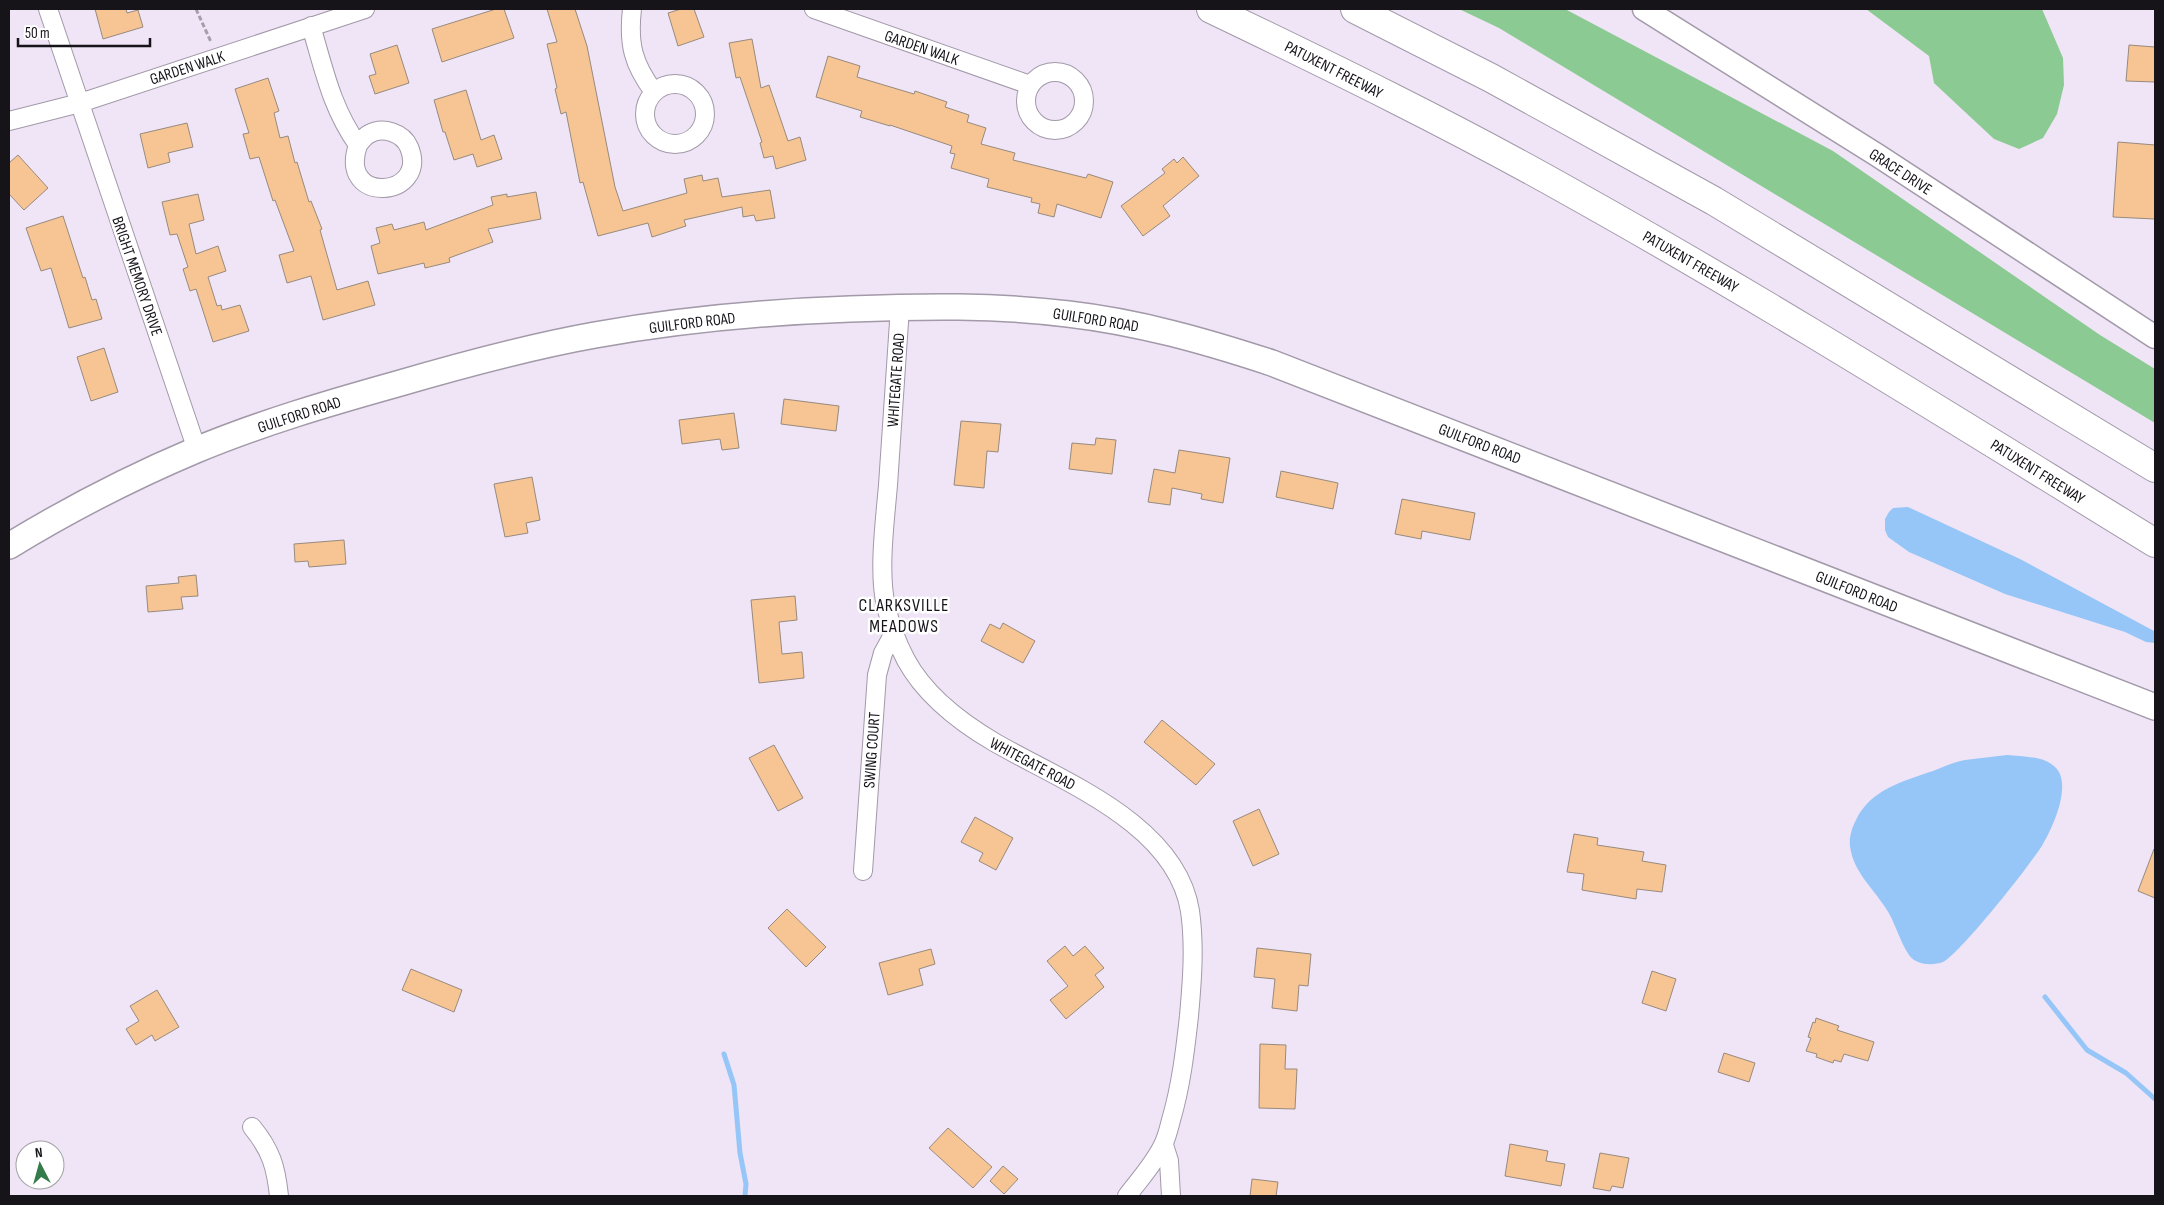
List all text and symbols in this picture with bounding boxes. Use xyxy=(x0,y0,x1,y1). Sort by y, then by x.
scale bar xyxy=(18,15,150,47)
text: 50 m xyxy=(25,24,50,43)
street label: GARDEN WALK xyxy=(882,27,962,70)
street label: PATUXENT FREEWAY xyxy=(1281,38,1386,103)
street label: GARDEN WALK xyxy=(148,47,228,89)
street label: GRACE DRIVE xyxy=(1865,145,1935,200)
street label: BRIGHT MEMORY DRIVE xyxy=(107,214,166,339)
street label: PATUXENT FREEWAY xyxy=(1639,227,1742,298)
street label: GUILFORD ROAD xyxy=(1051,304,1140,337)
street label: GUILFORD ROAD xyxy=(648,309,736,338)
street label: WHITEGATE ROAD xyxy=(884,332,909,428)
street label: GUILFORD ROAD xyxy=(255,393,344,438)
street label: GUILFORD ROAD xyxy=(1436,420,1523,469)
street label: PATUXENT FREEWAY xyxy=(1987,436,2088,509)
street label: GUILFORD ROAD xyxy=(1813,567,1900,617)
district label: CLARKSVILLE MEADOWS xyxy=(859,595,949,637)
street label: SWING COURT xyxy=(860,711,885,789)
street label: WHITEGATE ROAD xyxy=(986,734,1078,795)
north arrow xyxy=(15,1140,65,1190)
text: N xyxy=(34,1144,43,1161)

